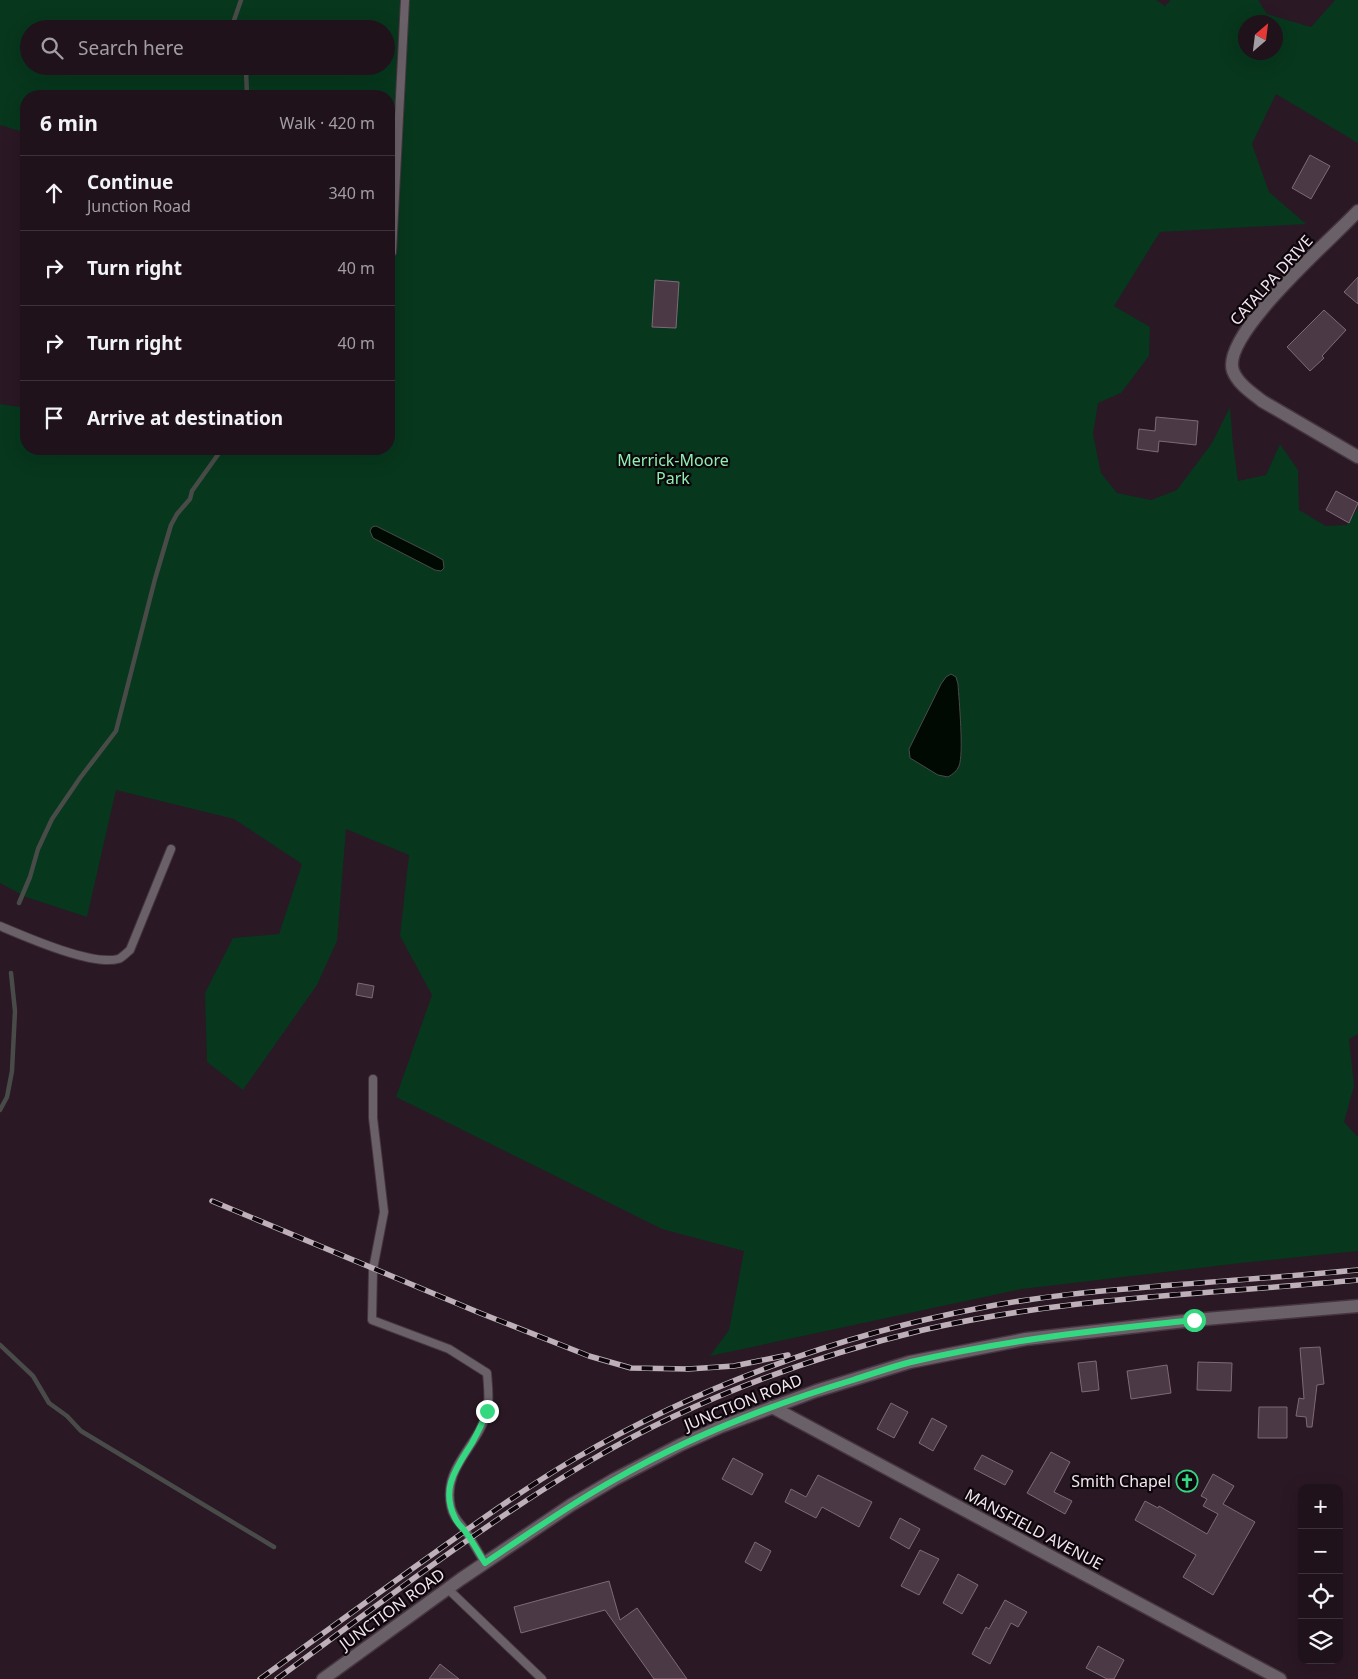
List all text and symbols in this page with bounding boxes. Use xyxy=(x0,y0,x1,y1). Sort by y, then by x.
north arrow xyxy=(1238,15,1283,60)
search box xyxy=(20,20,395,75)
icon: search xyxy=(38,34,66,62)
text: Search here xyxy=(78,35,184,61)
text: 6 min xyxy=(40,109,98,137)
text: Walk · 420 m xyxy=(280,112,375,134)
text: Continue xyxy=(87,169,173,195)
icon: ahead xyxy=(40,179,68,207)
text: 340 m xyxy=(328,182,375,204)
text: Junction Road xyxy=(87,195,191,217)
street label: CATALPA DRIVE xyxy=(1225,230,1317,330)
icon: right xyxy=(40,254,68,282)
text: Turn right xyxy=(87,255,182,281)
text: 40 m xyxy=(338,257,375,279)
icon: right xyxy=(40,329,68,357)
text: Turn right xyxy=(87,330,182,356)
text: 40 m xyxy=(338,332,375,354)
icon: arrive xyxy=(40,404,68,432)
text: Arrive at destination xyxy=(87,405,283,431)
park label: Merrick-Moore Park xyxy=(617,449,729,489)
route start xyxy=(1183,1309,1206,1332)
street label: JUNCTION ROAD xyxy=(679,1368,805,1436)
route end xyxy=(476,1400,499,1423)
church icon: Smith Chapel xyxy=(1175,1469,1199,1493)
place label: Smith Chapel xyxy=(1071,1470,1171,1492)
street label: MANSFIELD AVENUE xyxy=(961,1483,1107,1575)
map controls xyxy=(1298,1484,1343,1664)
button: + xyxy=(1298,1484,1343,1529)
button: − xyxy=(1298,1529,1343,1574)
street label: JUNCTION ROAD xyxy=(333,1563,449,1656)
button: locate xyxy=(1298,1574,1343,1619)
button: layers xyxy=(1298,1619,1343,1664)

